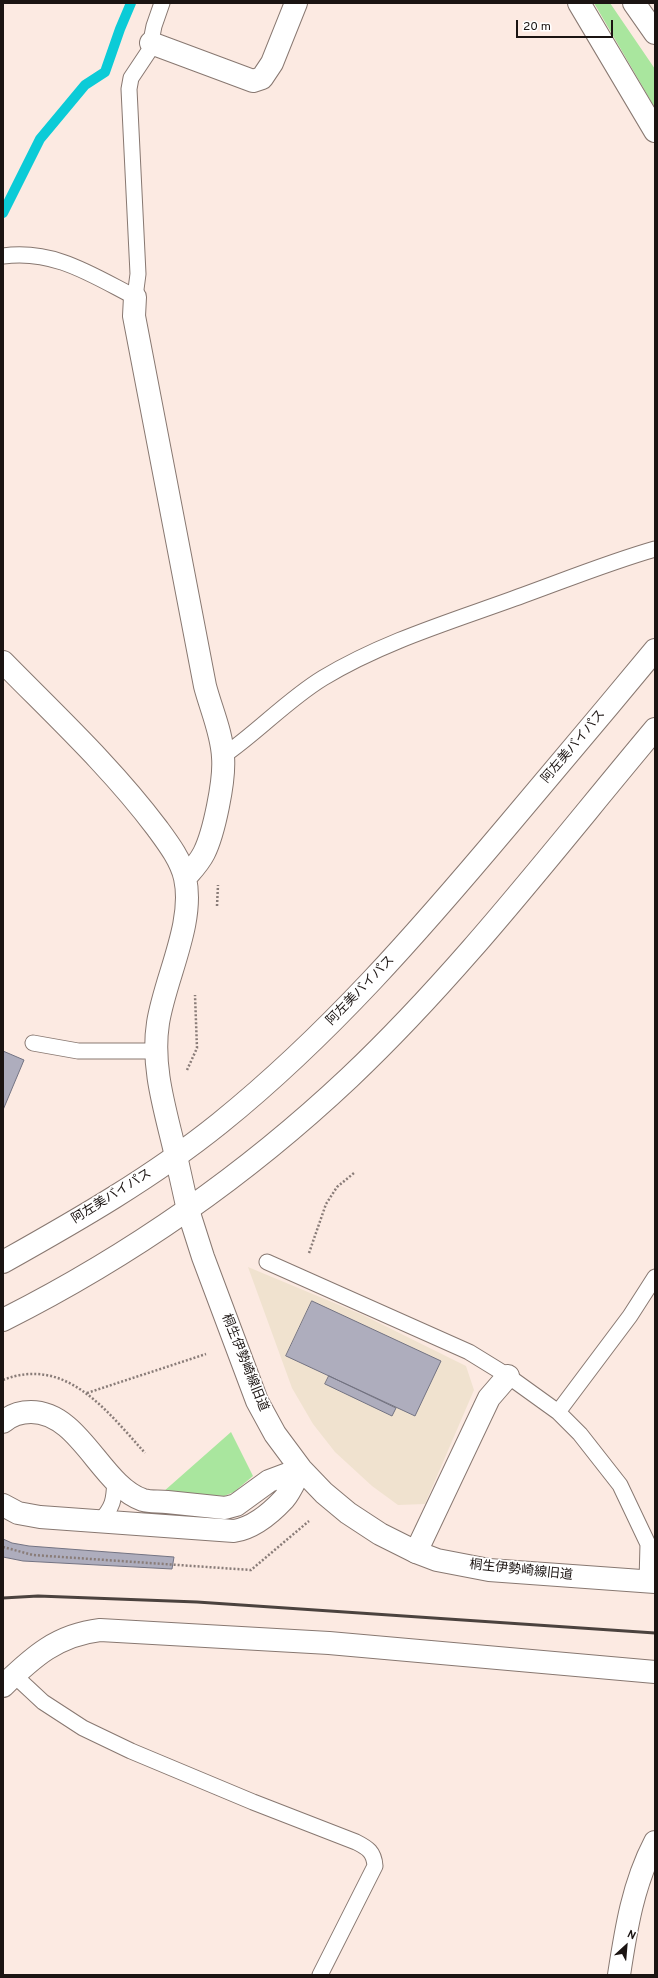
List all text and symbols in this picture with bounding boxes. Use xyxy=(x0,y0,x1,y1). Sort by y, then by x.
scale bar xyxy=(518,12,615,38)
text: 20 m xyxy=(523,19,551,35)
street label: 阿左美バイパス xyxy=(539,707,609,787)
street label: 阿左美バイパス xyxy=(324,953,398,1029)
street label: 阿左美バイパス xyxy=(69,1166,155,1228)
street label: 桐生伊勢崎線旧道 xyxy=(217,1312,271,1414)
street label: 桐生伊勢崎線旧道 xyxy=(468,1558,574,1584)
north arrow xyxy=(606,1926,646,1966)
text: N xyxy=(625,1927,638,1943)

